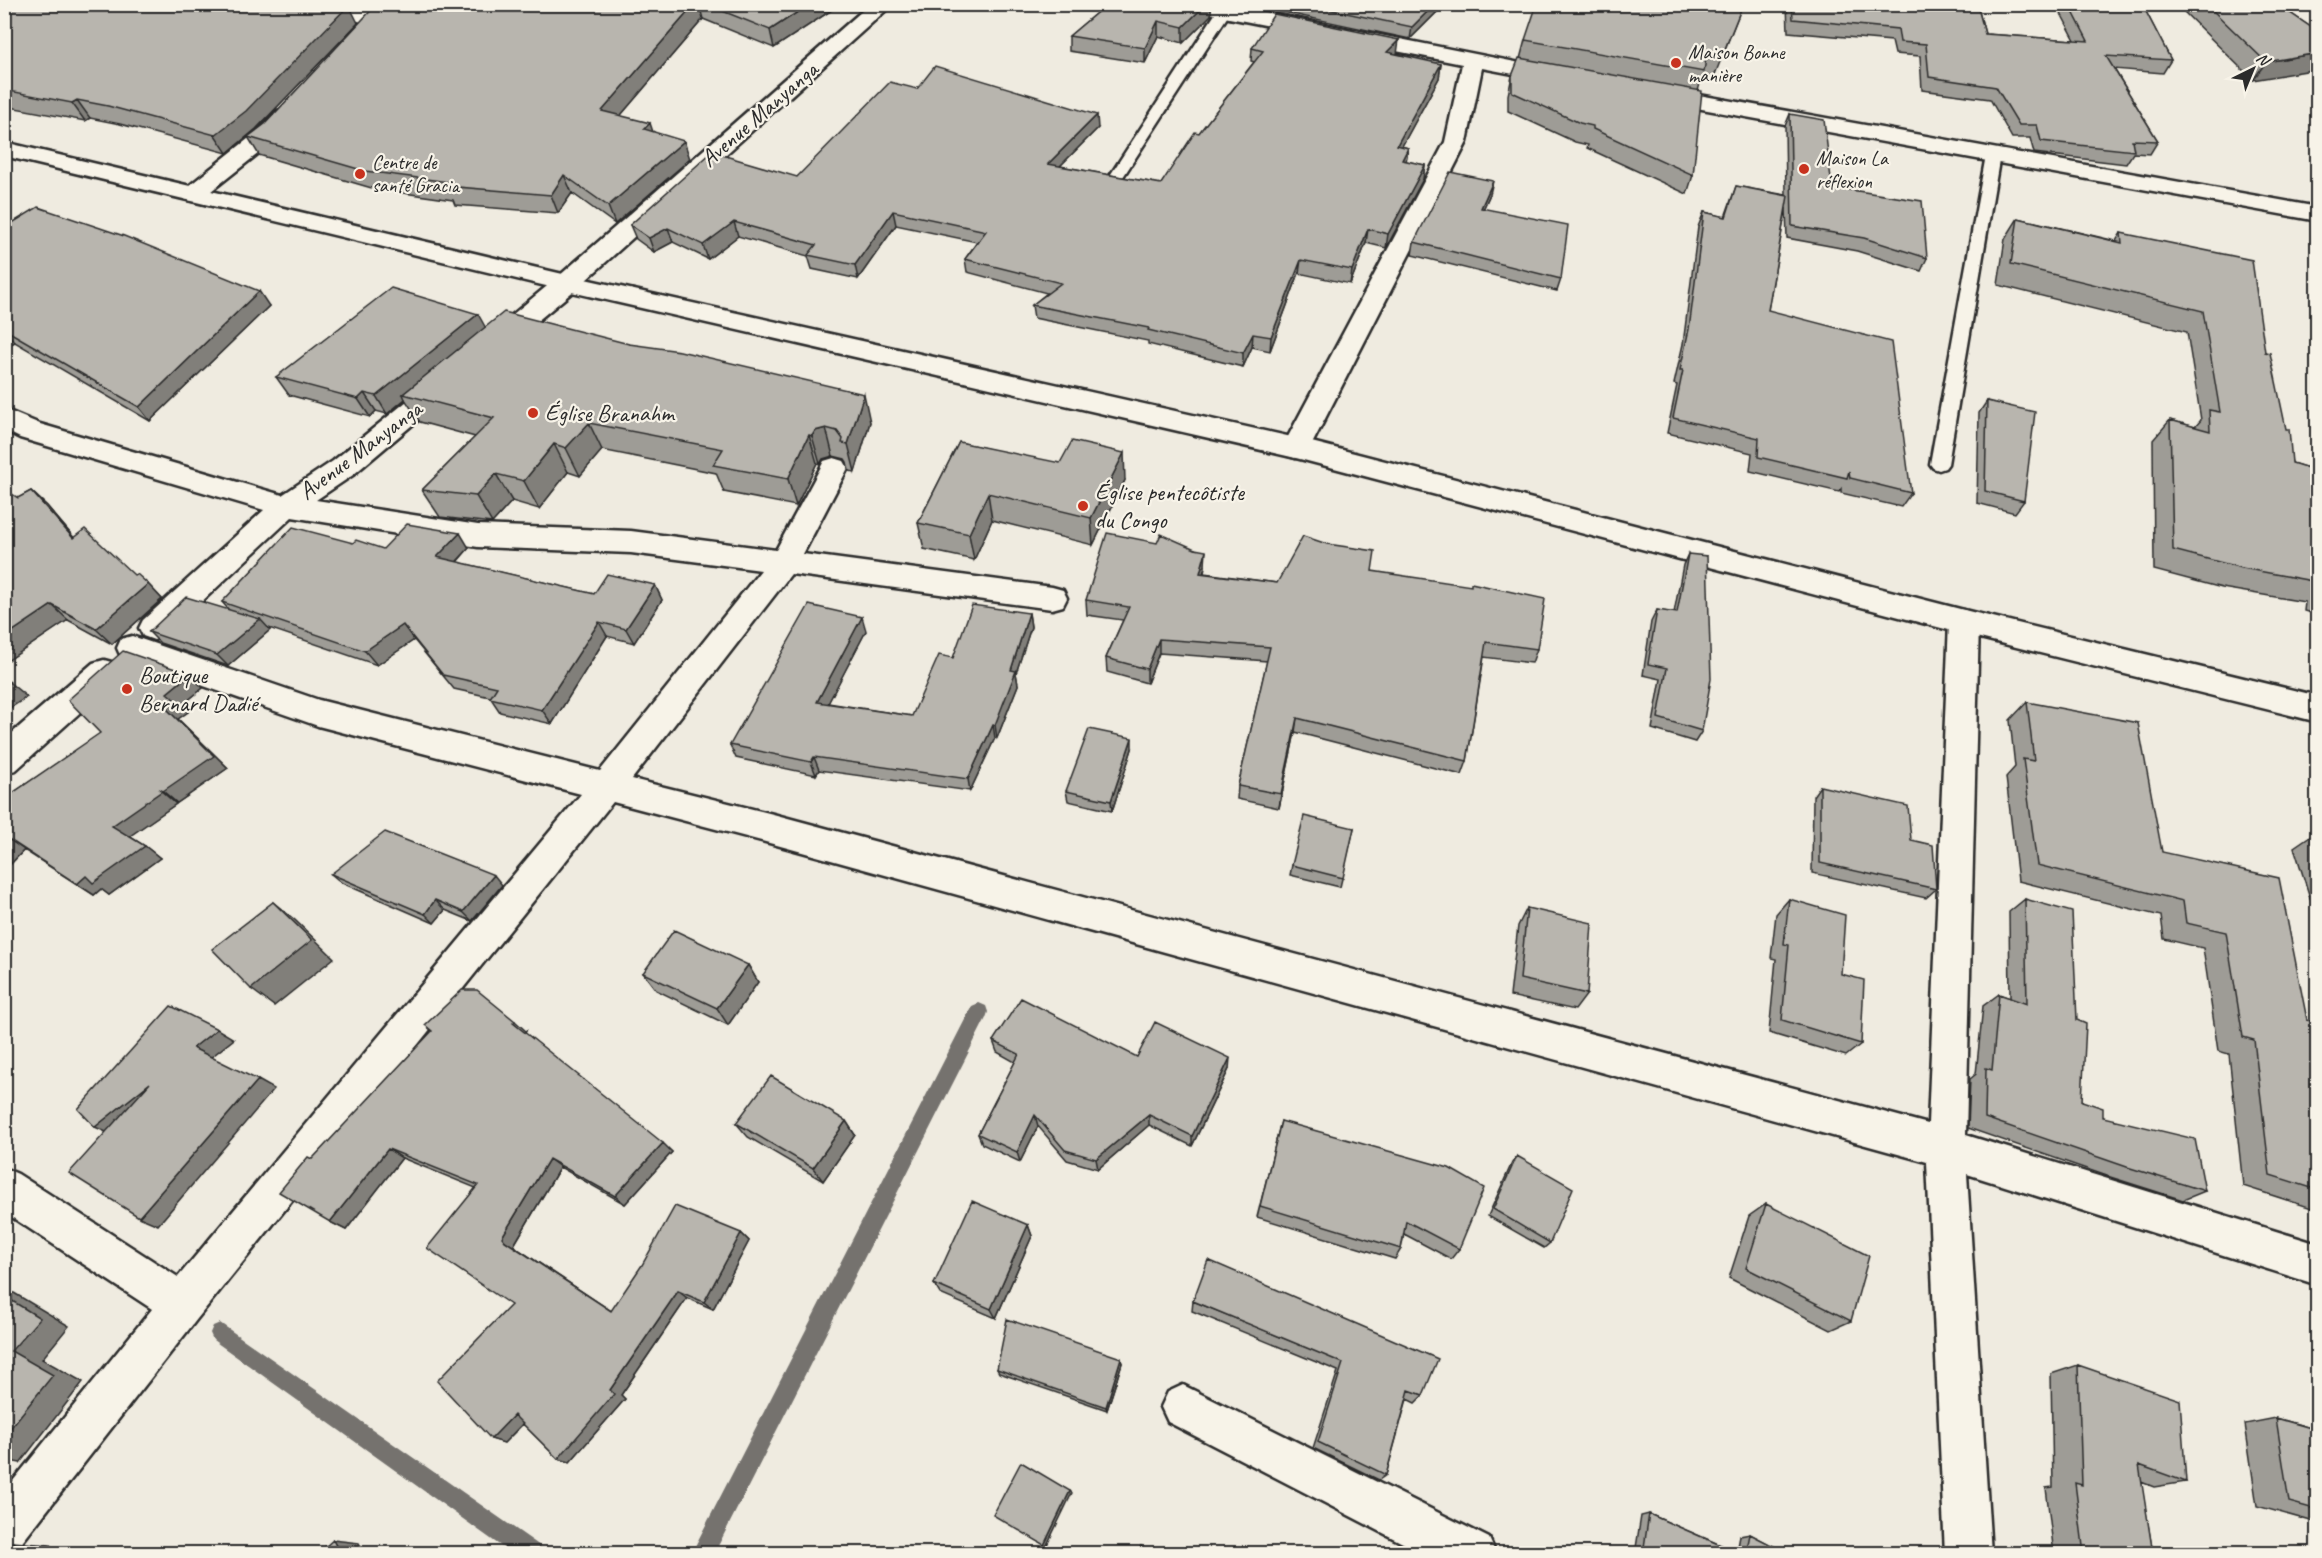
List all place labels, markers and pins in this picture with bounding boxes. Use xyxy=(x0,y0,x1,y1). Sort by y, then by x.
place label: Maison Bonne manière xyxy=(1688,40,1786,88)
marker: Maison Bonne manière xyxy=(1669,56,1683,70)
place label: Maison La réflexion xyxy=(1816,146,1889,194)
place label: Centre de santé Gracia xyxy=(372,150,461,198)
marker: Maison La réflexion xyxy=(1797,162,1811,176)
marker: Centre de santé Gracia xyxy=(353,167,367,181)
place label: Église Branahm xyxy=(545,398,676,428)
marker: Église Branahm xyxy=(526,406,540,420)
place label: Église pentecôtiste du Congo xyxy=(1095,477,1246,535)
marker: Église pentecôtiste du Congo xyxy=(1076,499,1090,513)
place label: Boutique Bernard Dadié xyxy=(139,660,262,718)
marker: Boutique Bernard Dadié xyxy=(120,682,134,696)

